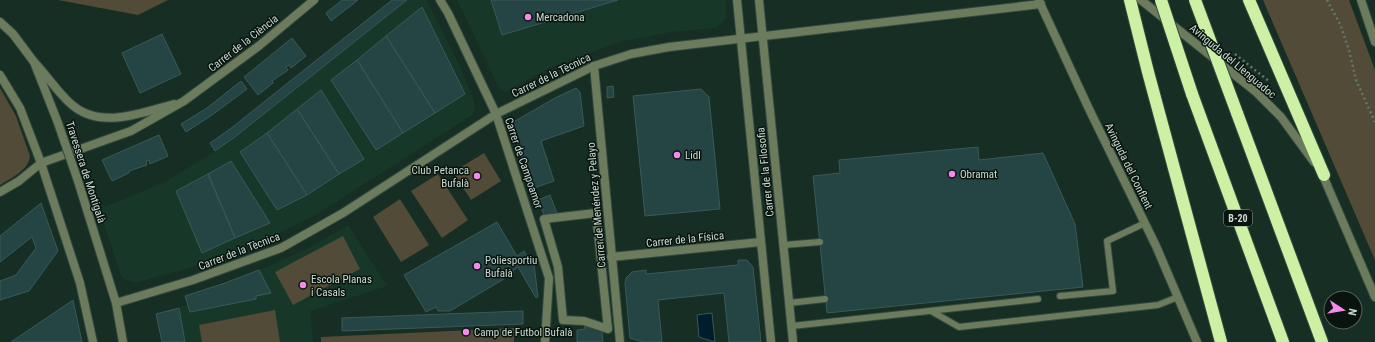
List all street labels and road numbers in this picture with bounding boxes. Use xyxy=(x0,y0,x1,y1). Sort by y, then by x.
street label: Carrer de la Ciència xyxy=(206,12,281,75)
street label: Avinguda del Llenguadoc xyxy=(1187,21,1278,101)
street label: Carrer de la Tècnica xyxy=(510,51,593,100)
street label: Carrer de Campoamor xyxy=(502,116,545,211)
street label: Travessera de Montigalà xyxy=(63,120,108,225)
street label: Avinguda del Conflent xyxy=(1102,121,1155,212)
street label: Carrer de la Filosofia xyxy=(754,127,777,217)
street label: Carrer de Menéndez y Pelayo xyxy=(585,141,608,268)
road number: B-20 xyxy=(1224,210,1252,226)
street label: Carrer de la Física xyxy=(645,229,725,250)
street label: Carrer de la Tècnica xyxy=(197,230,282,273)

